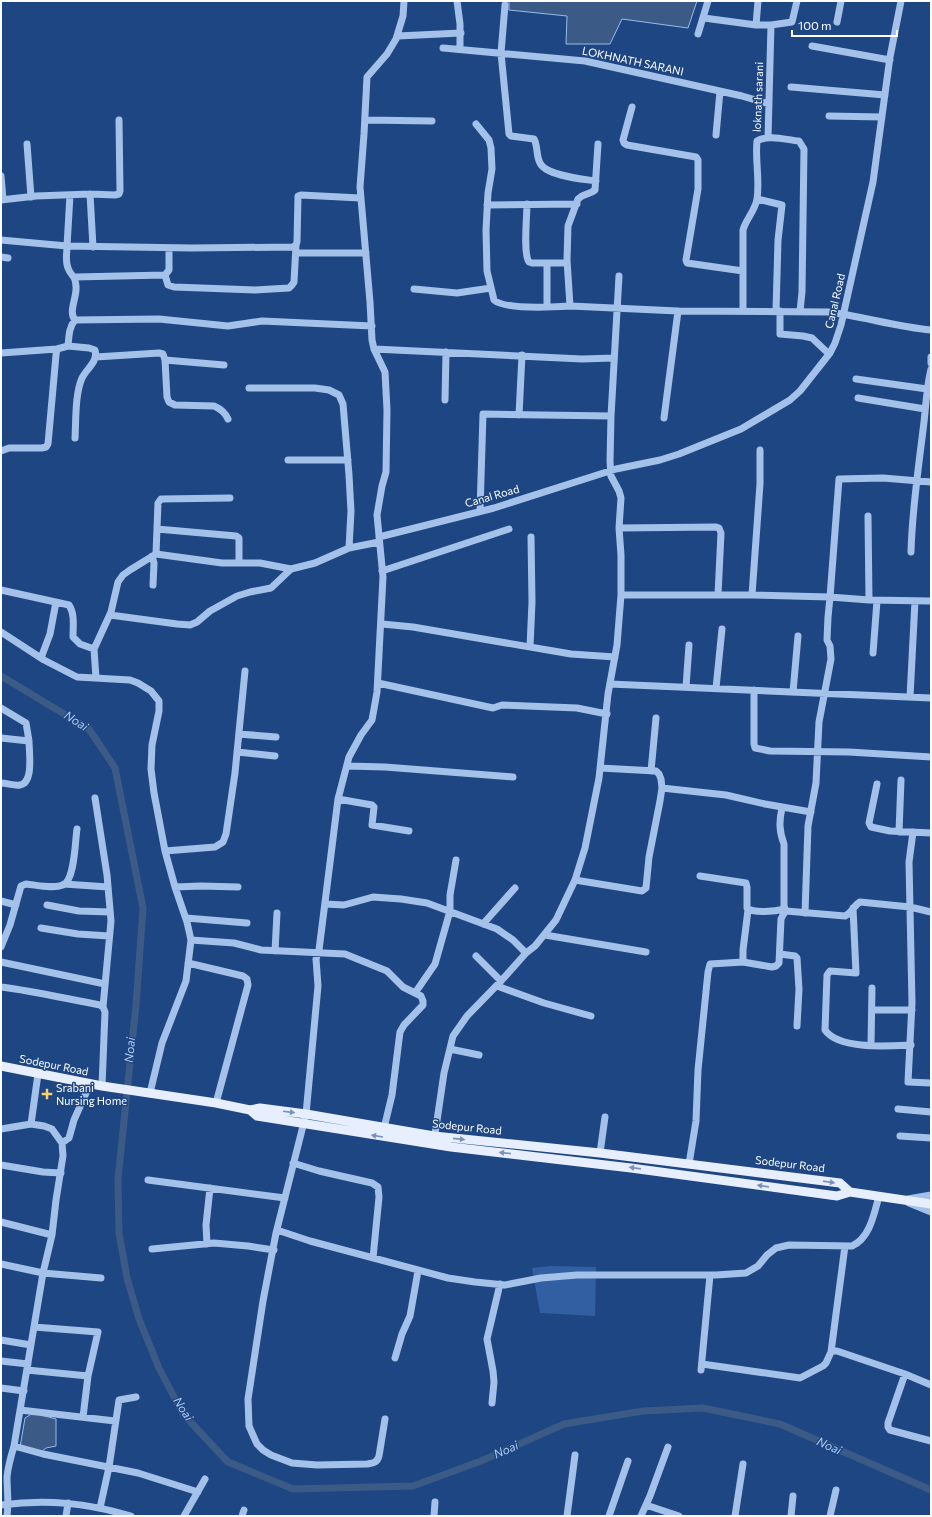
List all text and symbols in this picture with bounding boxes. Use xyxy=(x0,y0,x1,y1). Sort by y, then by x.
scale bar xyxy=(792,12,897,38)
text: 100 m xyxy=(798,18,832,32)
street label: LOKHNATH SARANI xyxy=(581,43,685,78)
street label: loknath sarani xyxy=(750,61,765,132)
street label: Canal Road xyxy=(822,272,847,330)
street label: Canal Road xyxy=(463,482,521,509)
water label: Noai xyxy=(62,707,92,733)
water label: Noai xyxy=(121,1036,137,1063)
street label: Sodepur Road xyxy=(18,1051,90,1078)
place label: Srabani Nursing Home xyxy=(56,1081,127,1107)
marker: Srabani Nursing Home xyxy=(41,1088,53,1100)
one-way arrow xyxy=(283,1109,295,1115)
street label: Sodepur Road xyxy=(432,1116,503,1137)
one-way arrow xyxy=(371,1133,383,1139)
one-way arrow xyxy=(453,1135,465,1142)
one-way arrow xyxy=(499,1150,512,1156)
street label: Sodepur Road xyxy=(755,1153,826,1174)
one-way arrow xyxy=(629,1165,641,1171)
one-way arrow xyxy=(822,1178,835,1185)
one-way arrow xyxy=(757,1183,769,1189)
water label: Noai xyxy=(171,1394,197,1424)
water label: Noai xyxy=(815,1433,845,1457)
water label: Noai xyxy=(491,1437,521,1461)

